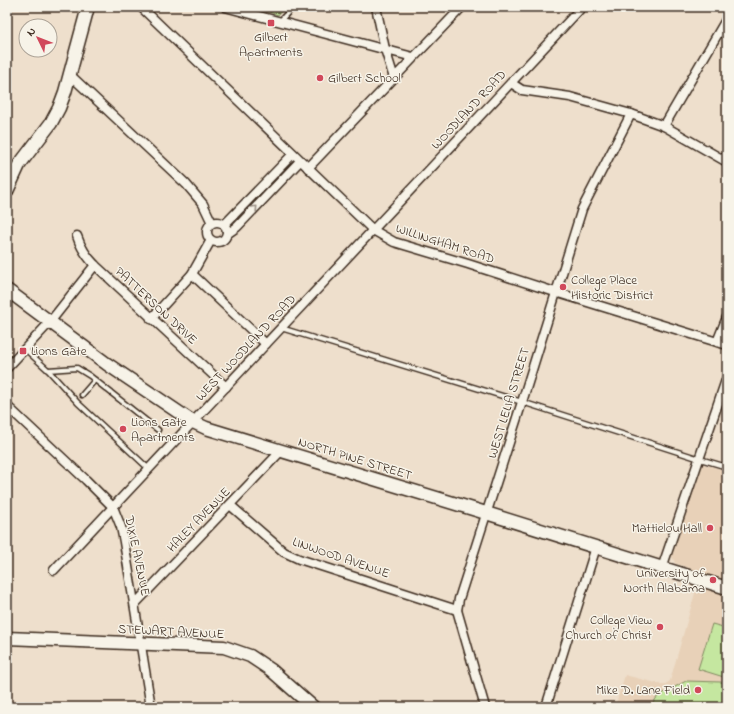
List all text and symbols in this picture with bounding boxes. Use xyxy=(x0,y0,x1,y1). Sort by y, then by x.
north arrow xyxy=(18,18,58,58)
marker: Gilbert Apartments xyxy=(266,18,276,28)
text: N xyxy=(23,24,40,40)
place label: Gilbert Apartments xyxy=(239,28,303,62)
street label: WOODLAND ROAD xyxy=(427,66,511,154)
place label: Gilbert School xyxy=(328,69,401,88)
marker: Gilbert School xyxy=(315,73,325,83)
one-way arrow xyxy=(251,205,258,213)
street label: WILLINGHAM ROAD xyxy=(393,219,497,269)
street label: PATTERSON DRIVE xyxy=(111,263,202,349)
place label: College Place Historic District xyxy=(571,271,654,305)
marker: College Place Historic District xyxy=(558,282,568,292)
street label: WEST WOODLAND ROAD xyxy=(191,290,301,406)
place label: Lions Gate xyxy=(31,342,87,361)
street label: WEST LELIA STREET xyxy=(483,345,535,461)
marker: Lions Gate xyxy=(18,346,28,356)
place label: Lions Gate Apartments xyxy=(131,413,195,447)
marker: Lions Gate Apartments xyxy=(118,424,128,434)
street label: NORTH PINE STREET xyxy=(296,433,415,485)
street label: HALEY AVENUE xyxy=(163,483,235,557)
street label: DIXIE AVENUE xyxy=(119,513,155,598)
place label: Mattielou Hall xyxy=(632,519,702,538)
marker: Mattielou Hall xyxy=(705,523,715,533)
street label: LINWOOD AVENUE xyxy=(290,532,392,584)
place label: University of North Alabama xyxy=(623,564,706,598)
marker: University of North Alabama xyxy=(708,575,718,585)
place label: College View Church of Christ xyxy=(565,611,653,645)
street label: STEWART AVENUE xyxy=(117,620,225,644)
marker: College View Church of Christ xyxy=(655,622,665,632)
place label: Mike D. Lane Field xyxy=(596,681,691,700)
marker: Mike D. Lane Field xyxy=(693,685,703,695)

